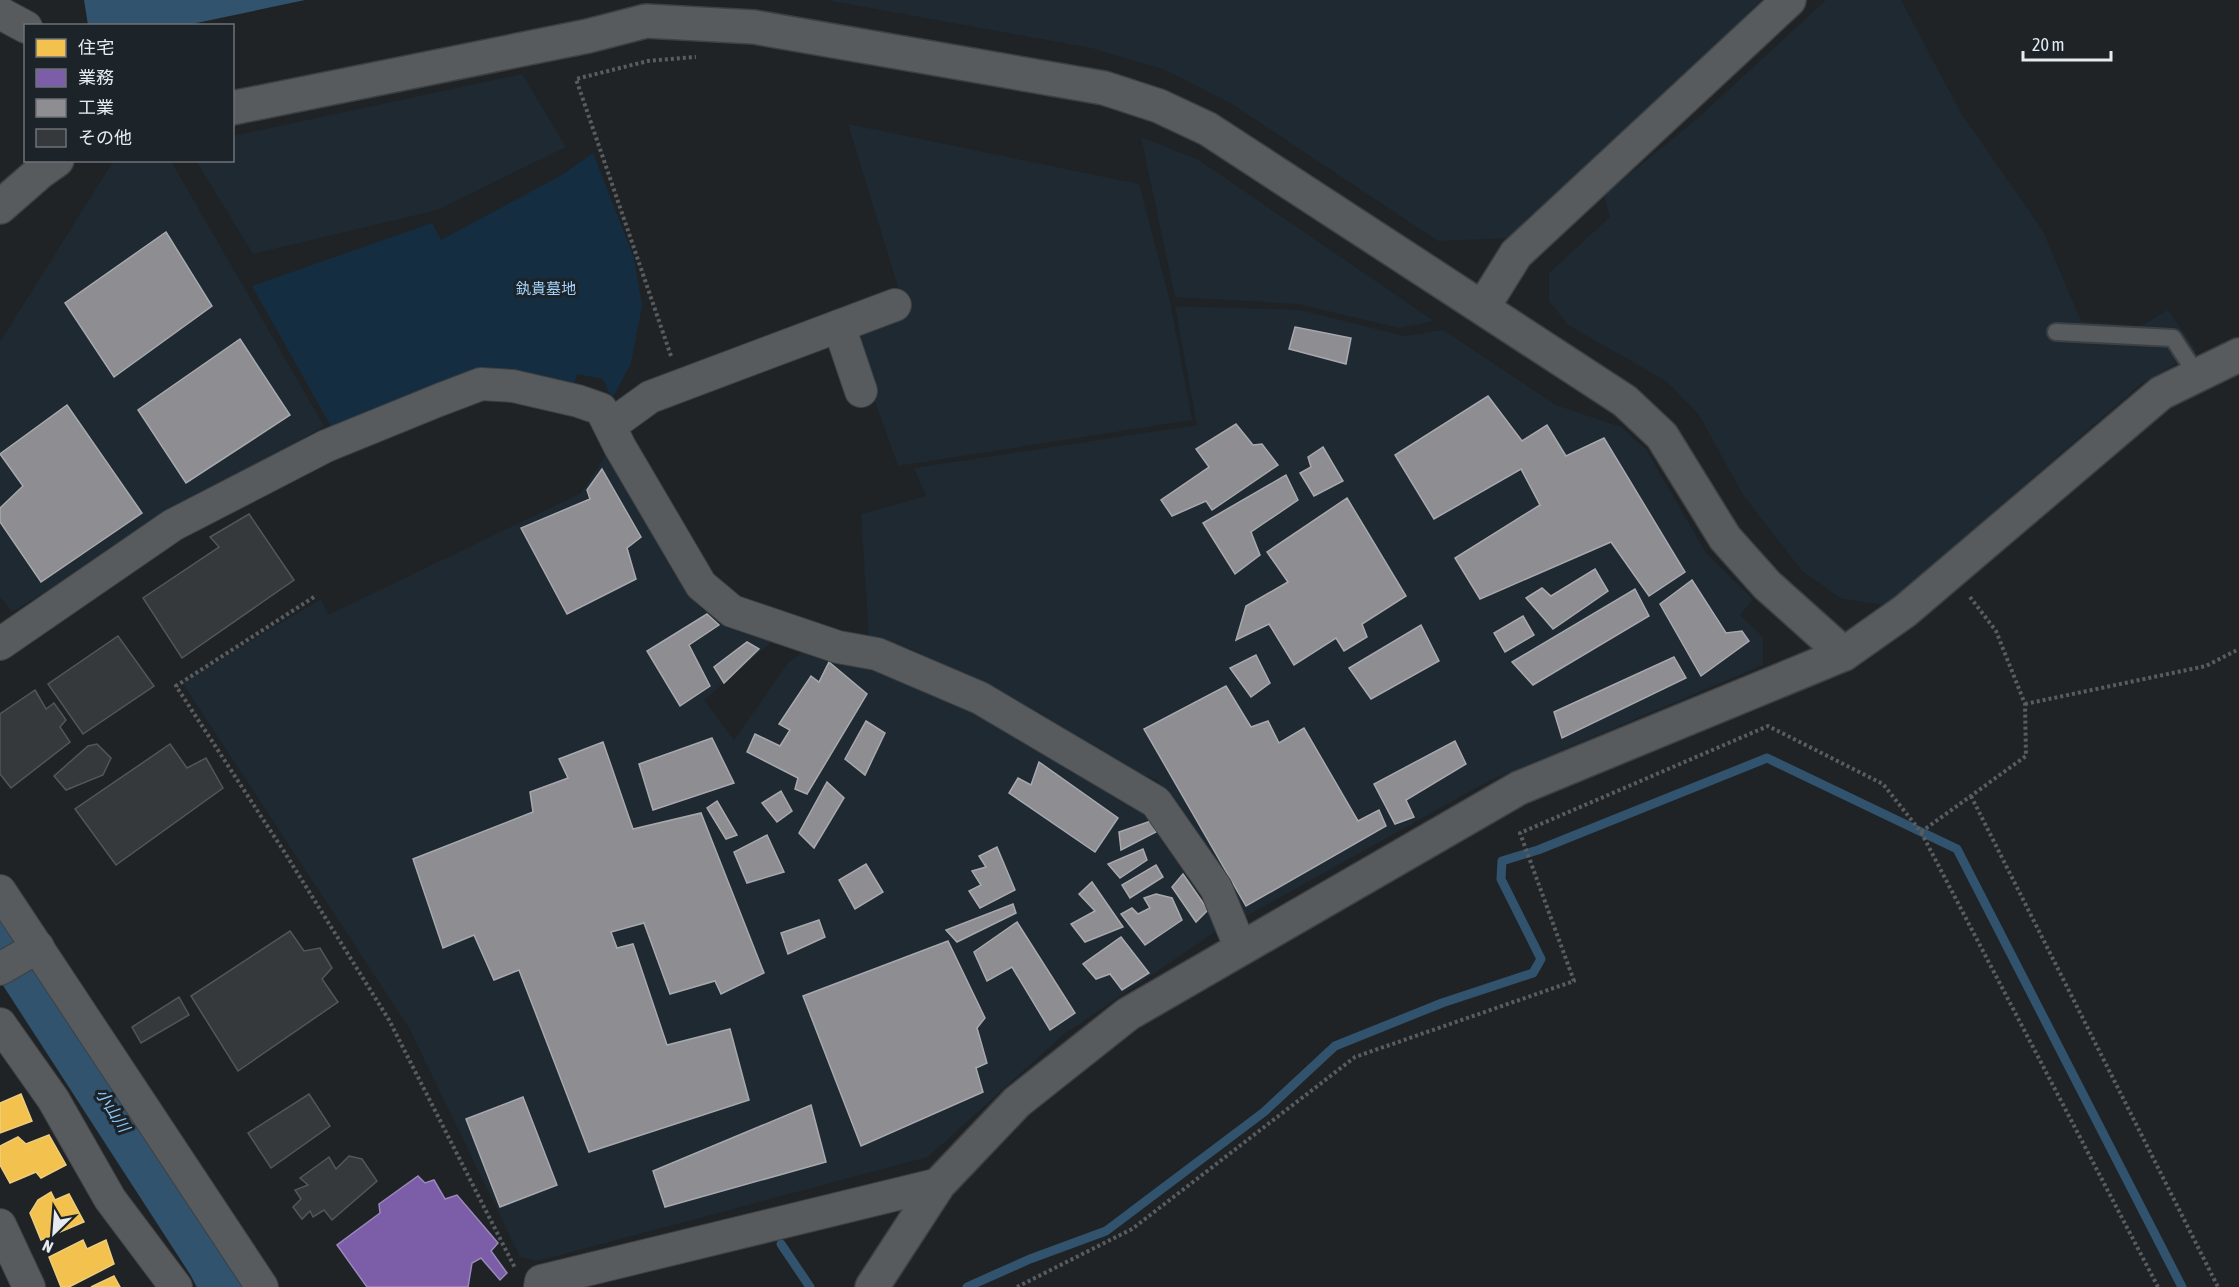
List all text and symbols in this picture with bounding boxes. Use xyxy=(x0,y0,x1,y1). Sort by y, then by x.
legend xyxy=(24,24,234,162)
scale bar xyxy=(2023,24,2112,62)
text: 20 m xyxy=(2032,34,2064,55)
text: 住宅 xyxy=(78,37,114,58)
text: 業務 xyxy=(78,67,114,88)
text: 工業 xyxy=(78,97,114,118)
text: その他 xyxy=(78,127,132,148)
park label: 釻貴墓地 xyxy=(516,280,576,297)
water label: 小山川 xyxy=(92,1085,135,1137)
north arrow xyxy=(24,1203,84,1263)
text: N xyxy=(40,1236,56,1257)

